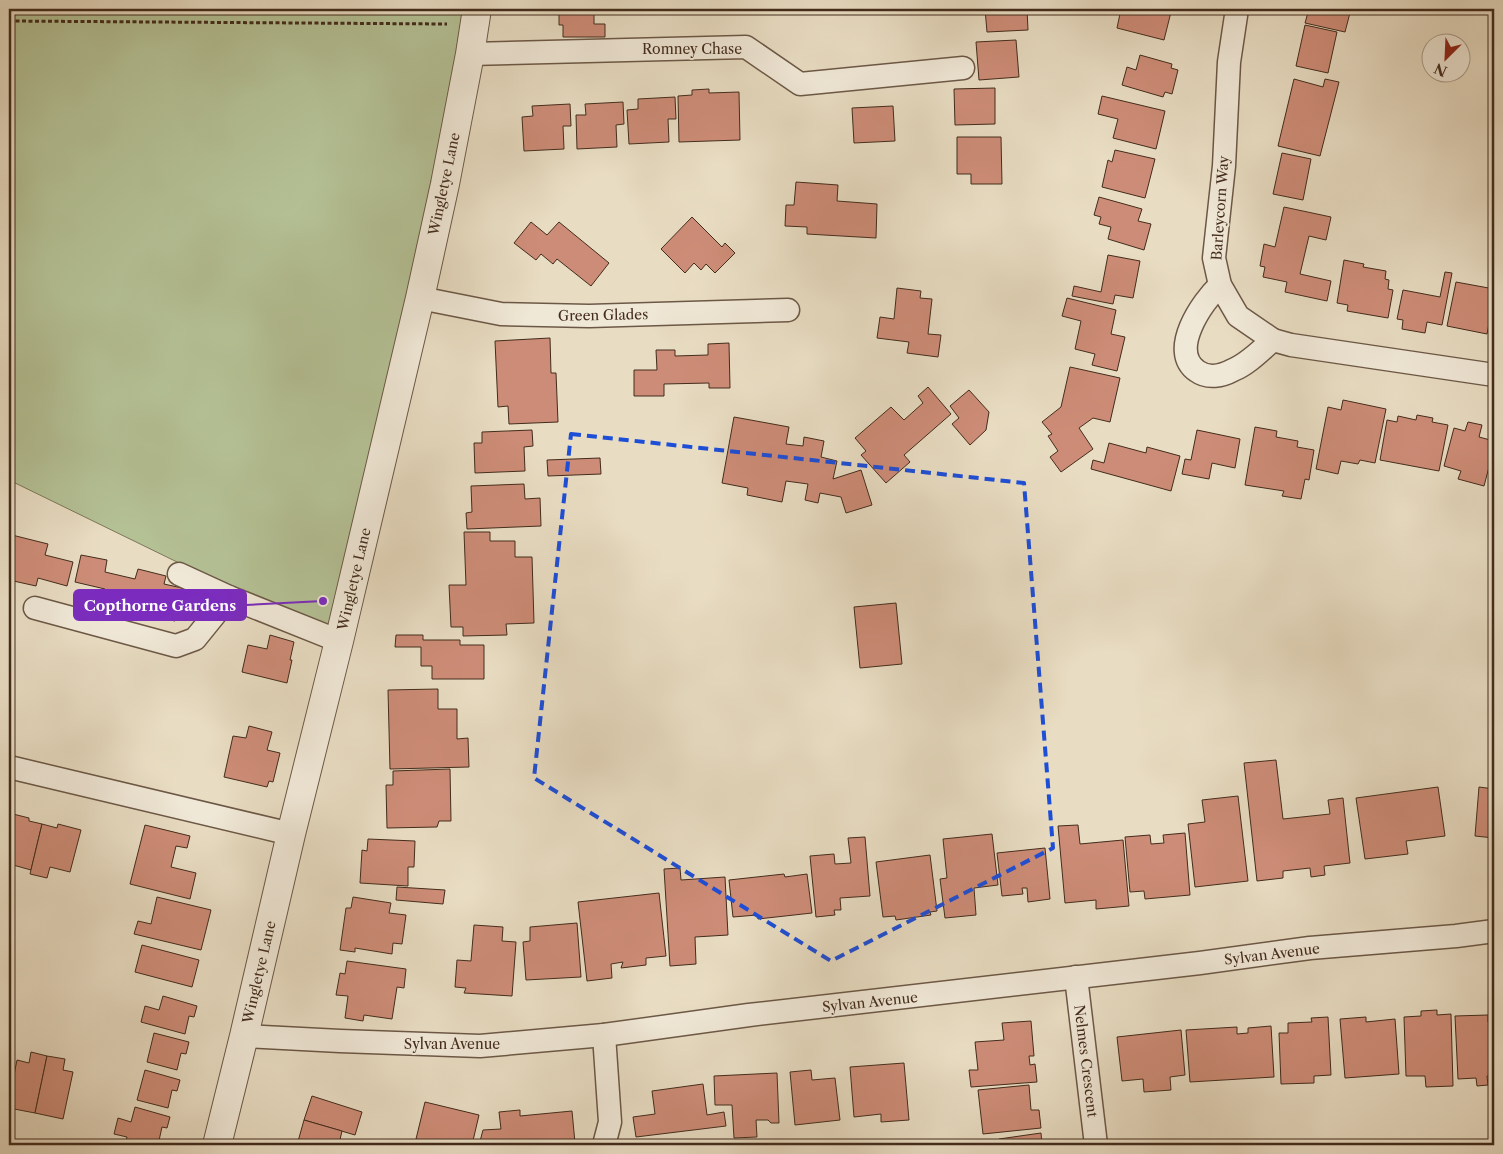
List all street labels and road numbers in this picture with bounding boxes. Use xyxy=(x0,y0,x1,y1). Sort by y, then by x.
street label: Romney Chase xyxy=(642,40,742,58)
street label: Wingletye Lane xyxy=(424,131,464,238)
street label: Barleycorn Way xyxy=(1207,155,1233,261)
street label: Green Glades xyxy=(558,305,648,325)
street label: Wingletye Lane xyxy=(333,526,375,633)
street label: Wingletye Lane xyxy=(238,919,280,1026)
street label: Sylvan Avenue xyxy=(1223,939,1321,969)
street label: Sylvan Avenue xyxy=(821,988,919,1016)
street label: Nelmes Crescent xyxy=(1070,1004,1102,1118)
street label: Sylvan Avenue xyxy=(404,1035,500,1053)

